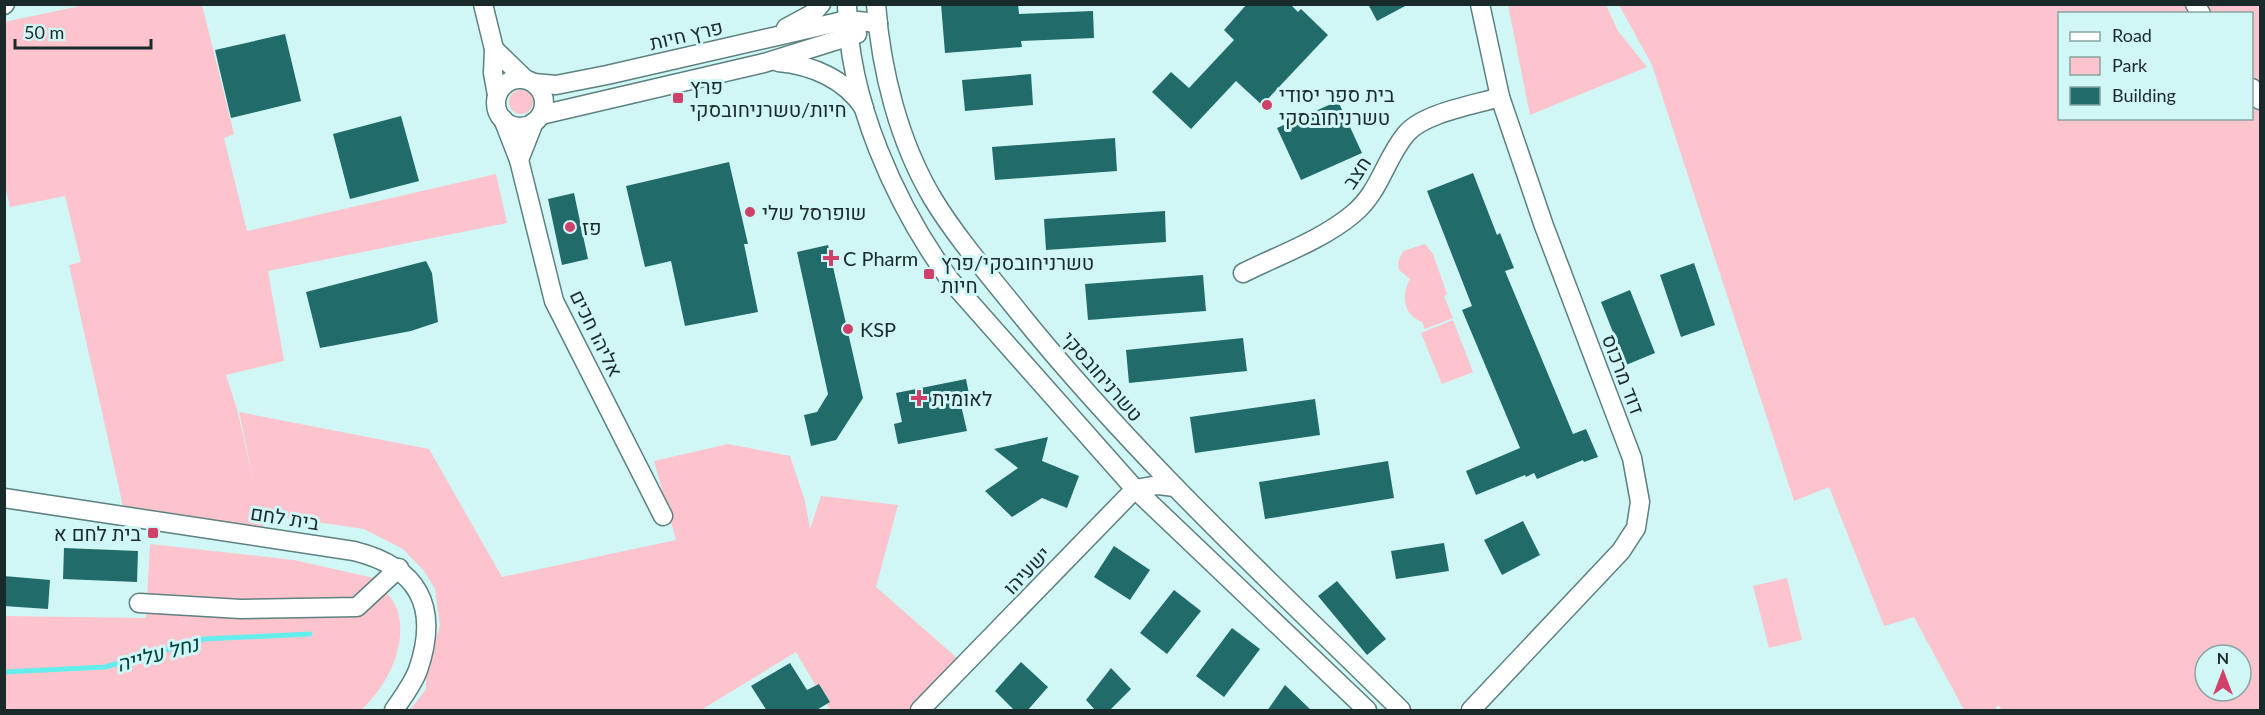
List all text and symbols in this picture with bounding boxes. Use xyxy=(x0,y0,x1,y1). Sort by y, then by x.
scale bar xyxy=(15,12,152,50)
legend xyxy=(2058,12,2253,120)
street label: פרץ חיות xyxy=(647,14,725,54)
text: 50 m xyxy=(24,21,64,43)
text: Road xyxy=(2112,24,2152,46)
text: Park xyxy=(2112,54,2148,76)
place label: פרץ חיות/טשרניחובסקי xyxy=(690,74,847,121)
place label: בית ספר יסודי טשרניחובסקי xyxy=(1279,82,1395,129)
text: Building xyxy=(2112,84,2176,106)
marker: פרץ חיות/טשרניחובסקי xyxy=(671,91,685,105)
marker: בית ספר יסודי טשרניחובסקי xyxy=(1260,98,1274,112)
street label: חצב xyxy=(1337,151,1375,193)
place label: שופרסל שלי xyxy=(762,200,866,224)
marker: שופרסל שלי xyxy=(743,205,757,219)
place label: פז xyxy=(582,215,602,239)
marker: פז xyxy=(563,220,577,234)
place label: C Pharm xyxy=(843,246,918,270)
place label: טשרניחובסקי/פרץ חיות xyxy=(941,250,1094,297)
marker: C Pharm xyxy=(824,251,838,265)
marker: טשרניחובסקי/פרץ חיות xyxy=(922,267,936,281)
street label: אליהו חכים xyxy=(566,286,628,380)
place label: KSP xyxy=(860,317,896,341)
marker: KSP xyxy=(841,322,855,336)
street label: טשרניחובסקי xyxy=(1058,326,1148,426)
street label: דוד מרכוס xyxy=(1598,331,1650,417)
place label: לאומית xyxy=(932,386,992,410)
marker: לאומית xyxy=(910,389,928,407)
street label: בית לחם xyxy=(249,500,322,534)
place label: בית לחם א xyxy=(54,521,141,545)
marker: בית לחם א xyxy=(146,526,160,540)
street label: ישעיהו xyxy=(998,541,1054,599)
water label: נחל עלייה xyxy=(113,630,202,676)
north arrow xyxy=(2193,643,2253,703)
text: N xyxy=(2217,648,2229,667)

